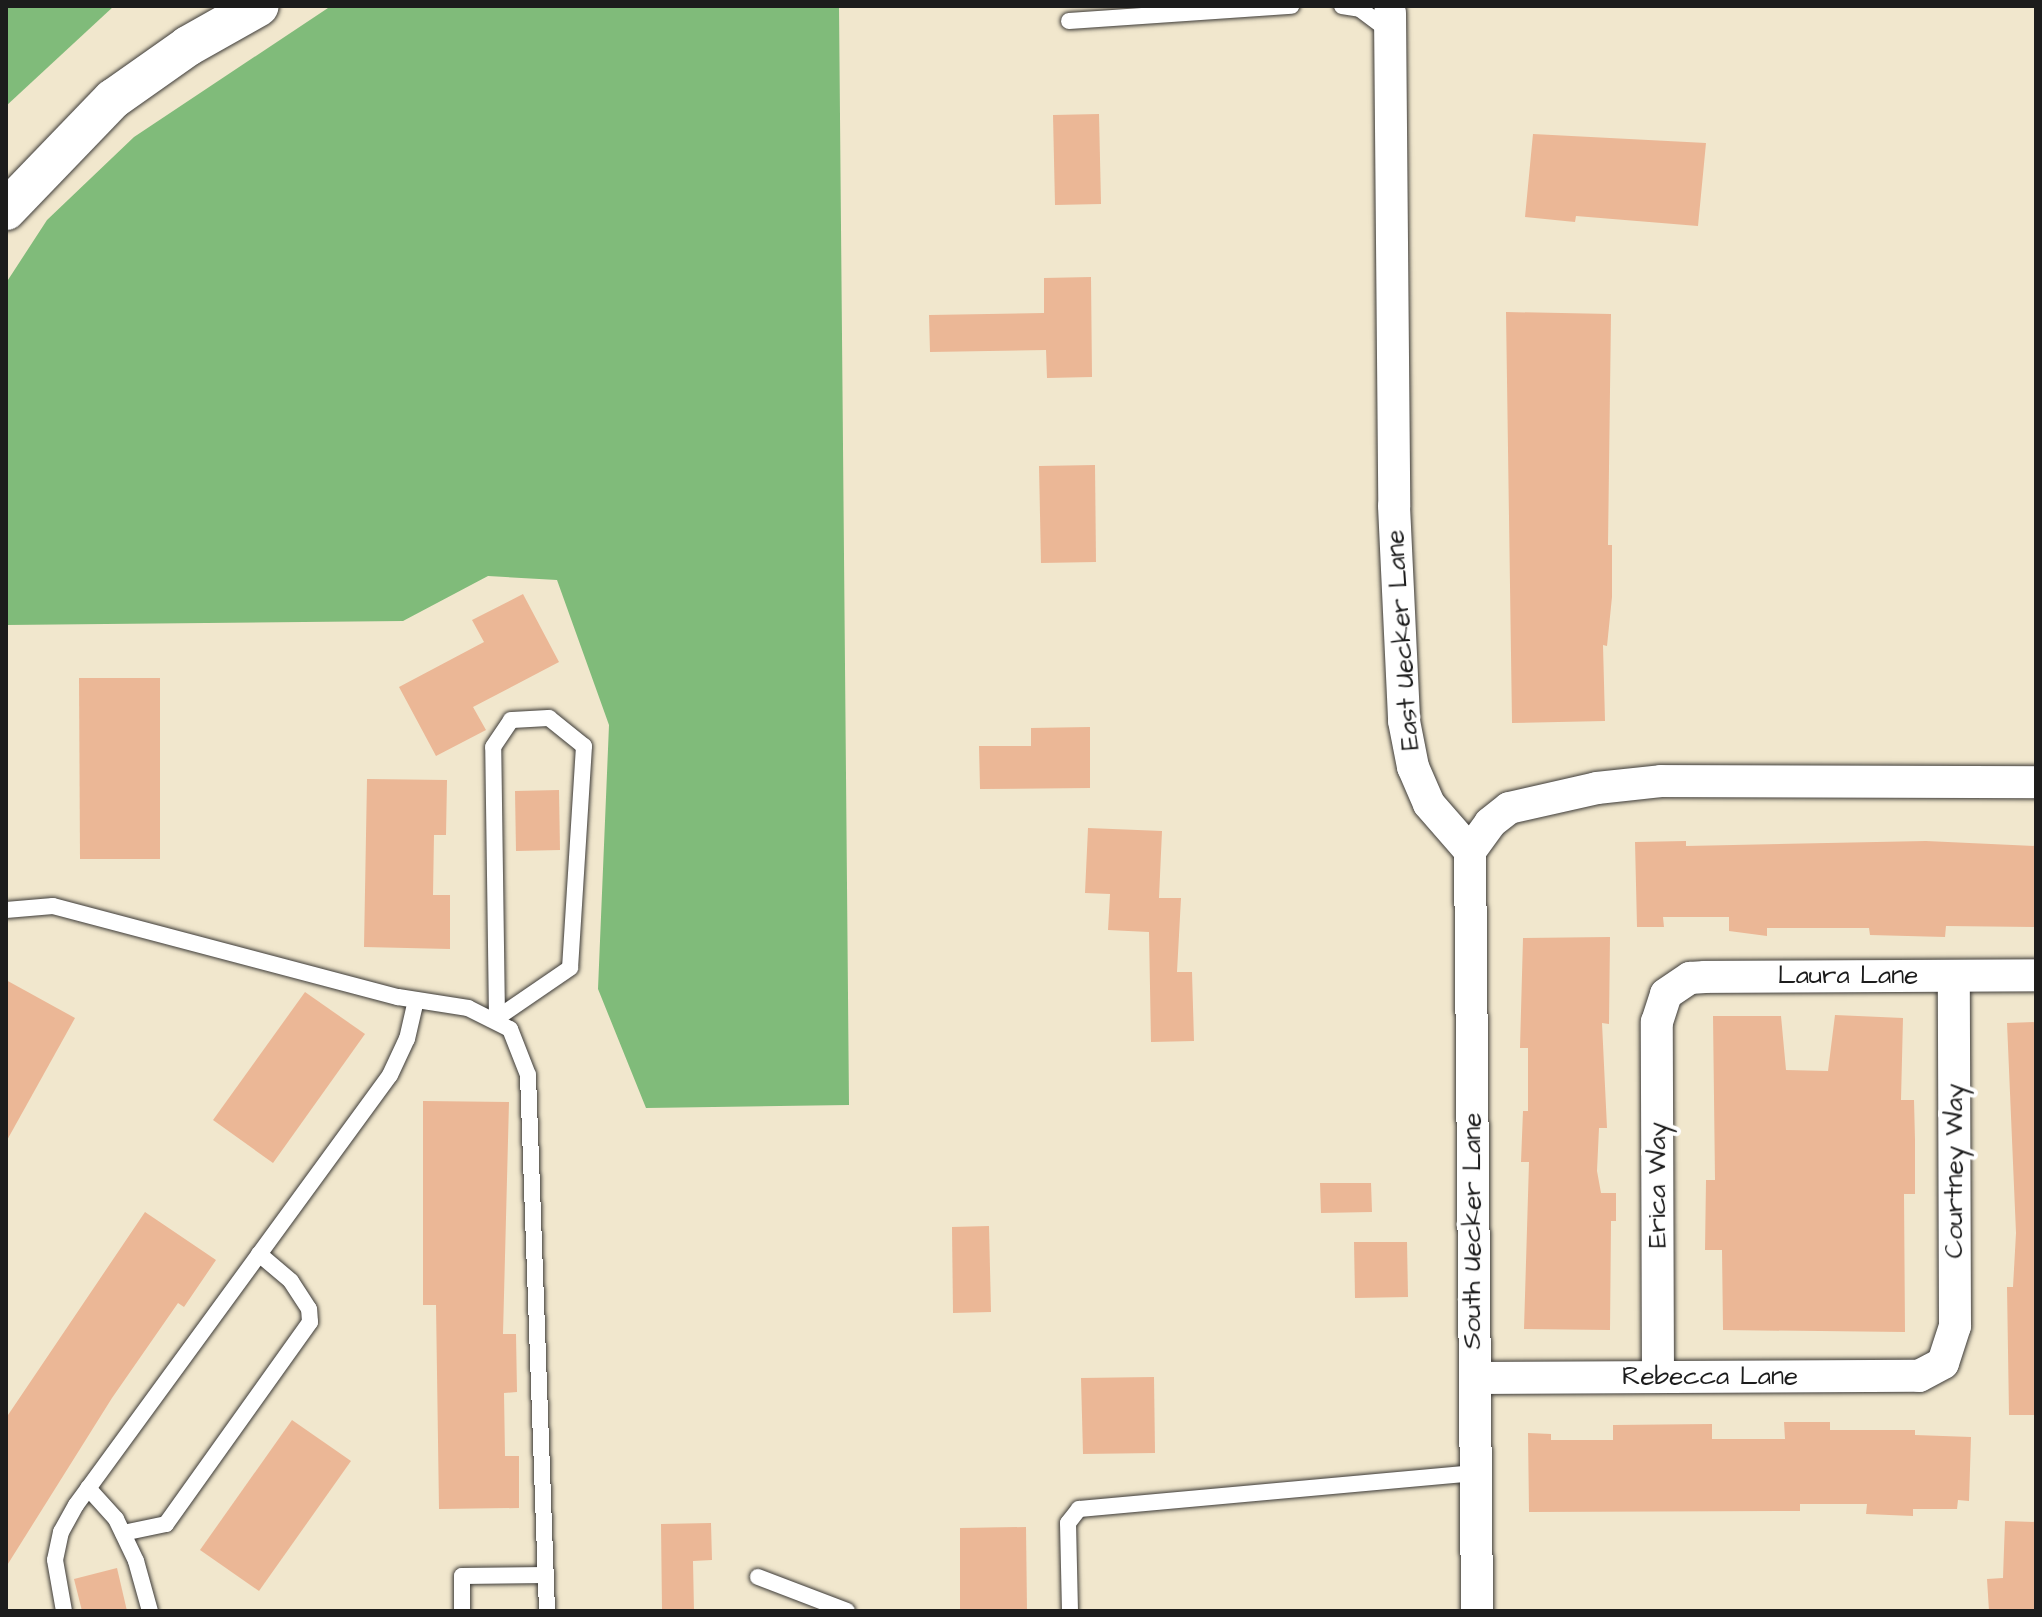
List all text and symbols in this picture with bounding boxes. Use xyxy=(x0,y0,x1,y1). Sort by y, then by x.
street label: East Uecker Lane xyxy=(1380,529,1426,751)
street label: Laura Lane xyxy=(1778,960,1918,992)
street label: Courtney Way xyxy=(1939,1084,1971,1258)
street label: South Uecker Lane xyxy=(1457,1113,1489,1349)
street label: Erica Way xyxy=(1642,1122,1674,1248)
street label: Rebecca Lane xyxy=(1622,1361,1798,1393)

